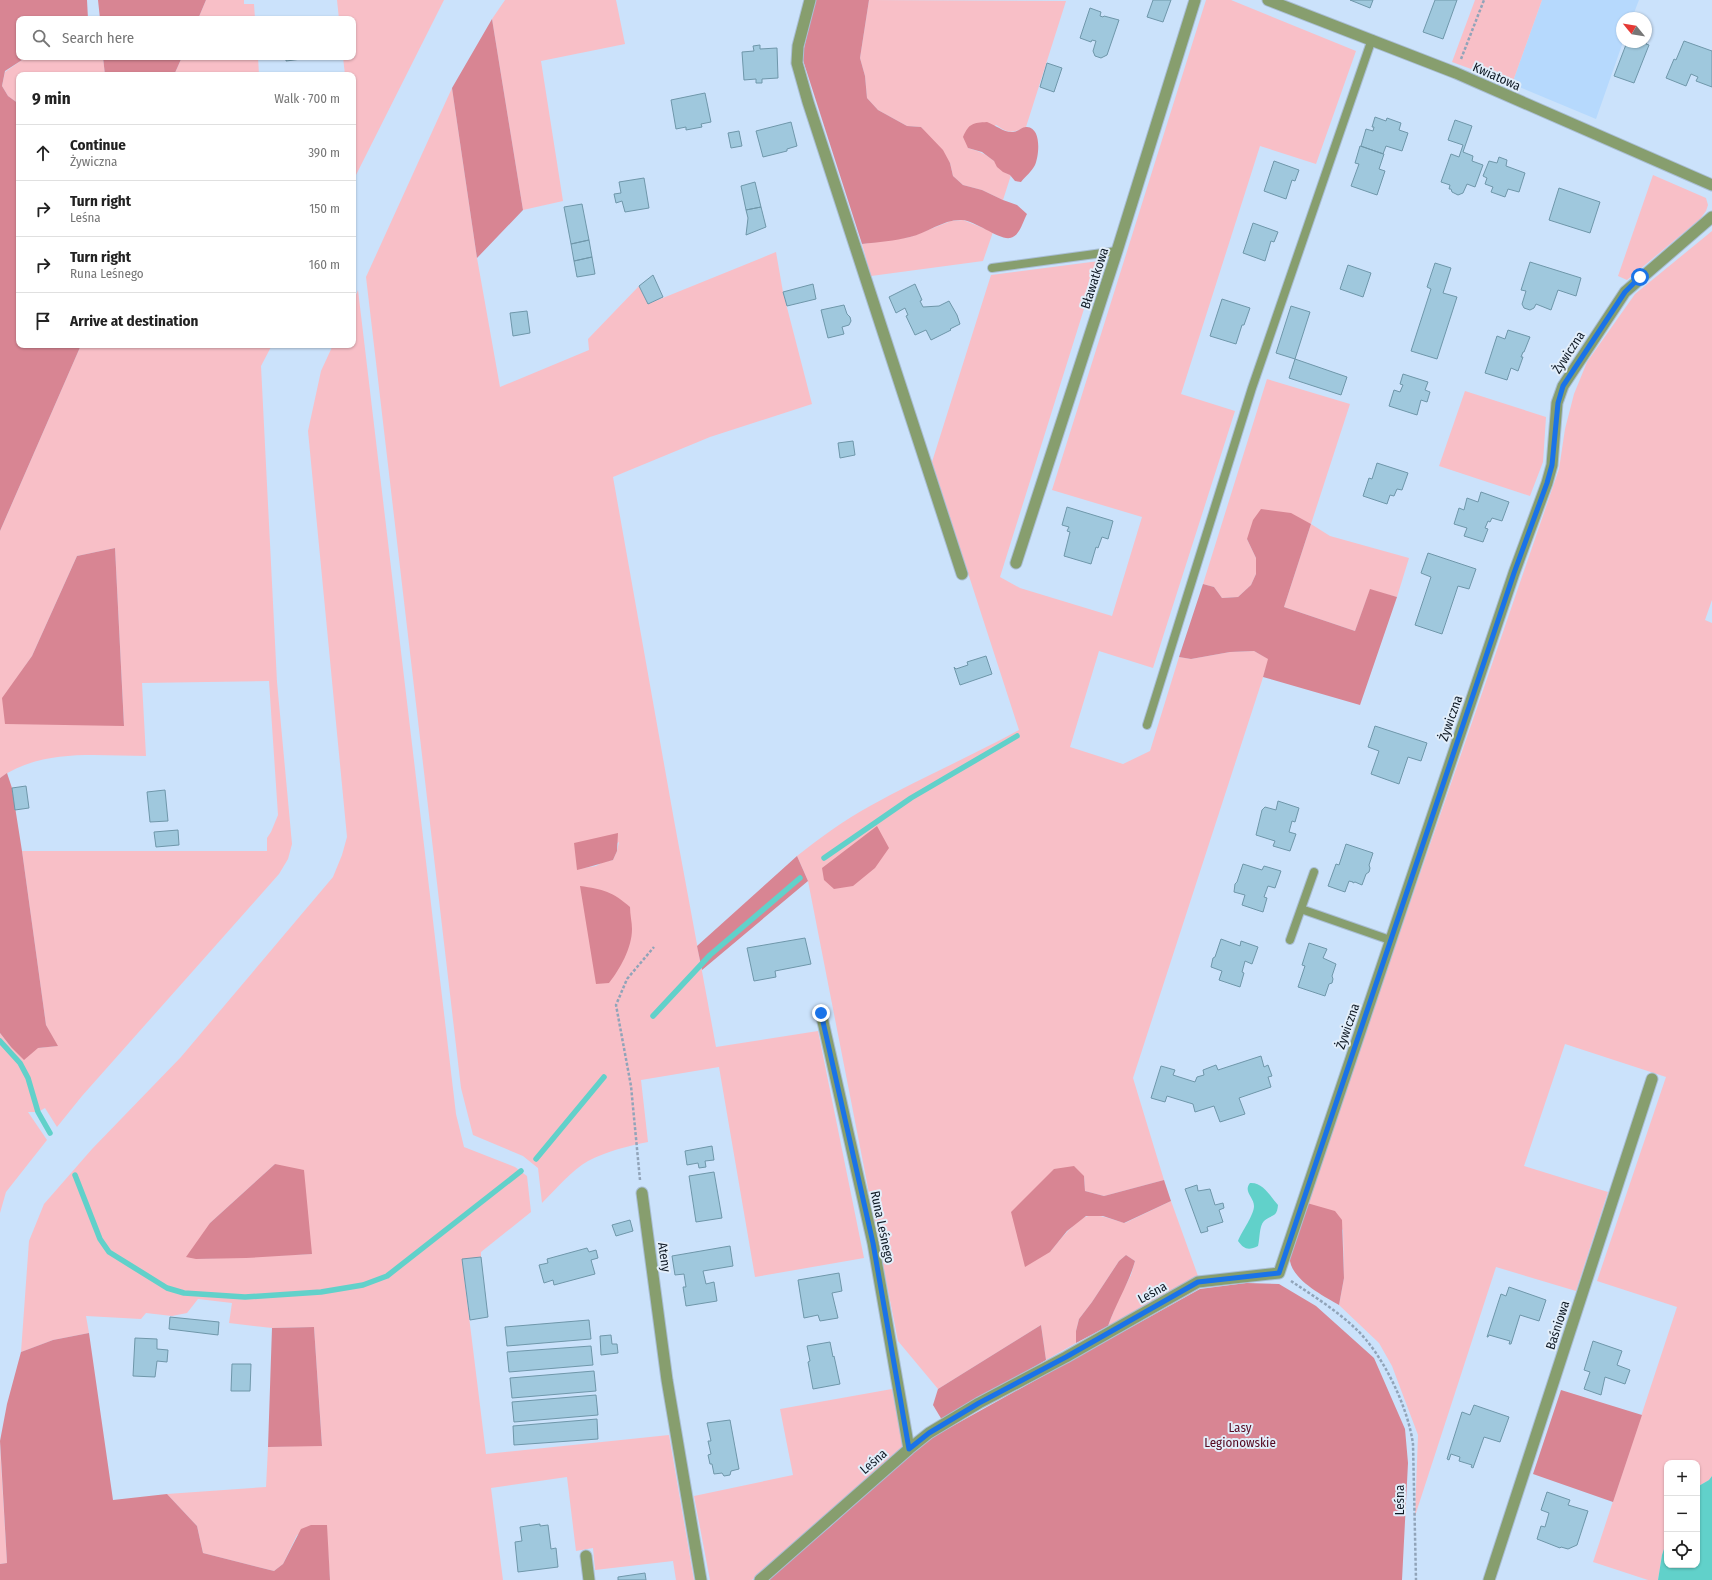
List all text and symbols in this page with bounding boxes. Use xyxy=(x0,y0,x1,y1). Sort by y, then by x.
north arrow xyxy=(1616,12,1652,48)
search box xyxy=(16,16,356,60)
icon: search xyxy=(30,27,52,49)
text: Search here xyxy=(62,29,134,47)
street label: Kwiatowa xyxy=(1471,59,1523,94)
text: 9 min xyxy=(32,88,71,109)
text: Walk · 700 m xyxy=(274,91,340,106)
text: Continue xyxy=(70,136,126,154)
icon: ahead xyxy=(32,142,54,164)
text: 390 m xyxy=(308,145,340,160)
text: Żywiczna xyxy=(70,154,117,169)
text: Turn right xyxy=(70,192,131,210)
icon: right xyxy=(32,198,54,220)
text: 150 m xyxy=(309,201,340,216)
text: Leśna xyxy=(70,210,101,225)
street label: Bławatkowa xyxy=(1078,246,1111,311)
text: Turn right xyxy=(70,248,131,266)
icon: right xyxy=(32,254,54,276)
text: 160 m xyxy=(309,257,340,272)
text: Runa Leśnego xyxy=(70,266,144,281)
route start xyxy=(1631,268,1649,286)
icon: arrive xyxy=(32,310,54,332)
text: Arrive at destination xyxy=(70,312,198,330)
street label: Żywiczna xyxy=(1549,328,1588,376)
street label: Żywiczna xyxy=(1436,693,1465,743)
street label: Żywiczna xyxy=(1333,1001,1362,1051)
route end xyxy=(812,1004,830,1022)
street label: Runa Leśnego xyxy=(868,1190,898,1265)
street label: Ateny xyxy=(655,1241,674,1273)
street label: Leśna xyxy=(1135,1278,1169,1306)
street label: Baśniowa xyxy=(1543,1299,1572,1352)
park label: Lasy Legionowskie xyxy=(1204,1420,1276,1450)
street label: Leśna xyxy=(857,1446,890,1477)
map controls xyxy=(1664,1460,1700,1568)
button: + xyxy=(1664,1460,1700,1496)
street label: Leśna xyxy=(1392,1485,1407,1515)
button: − xyxy=(1664,1496,1700,1532)
button: locate xyxy=(1664,1532,1700,1568)

